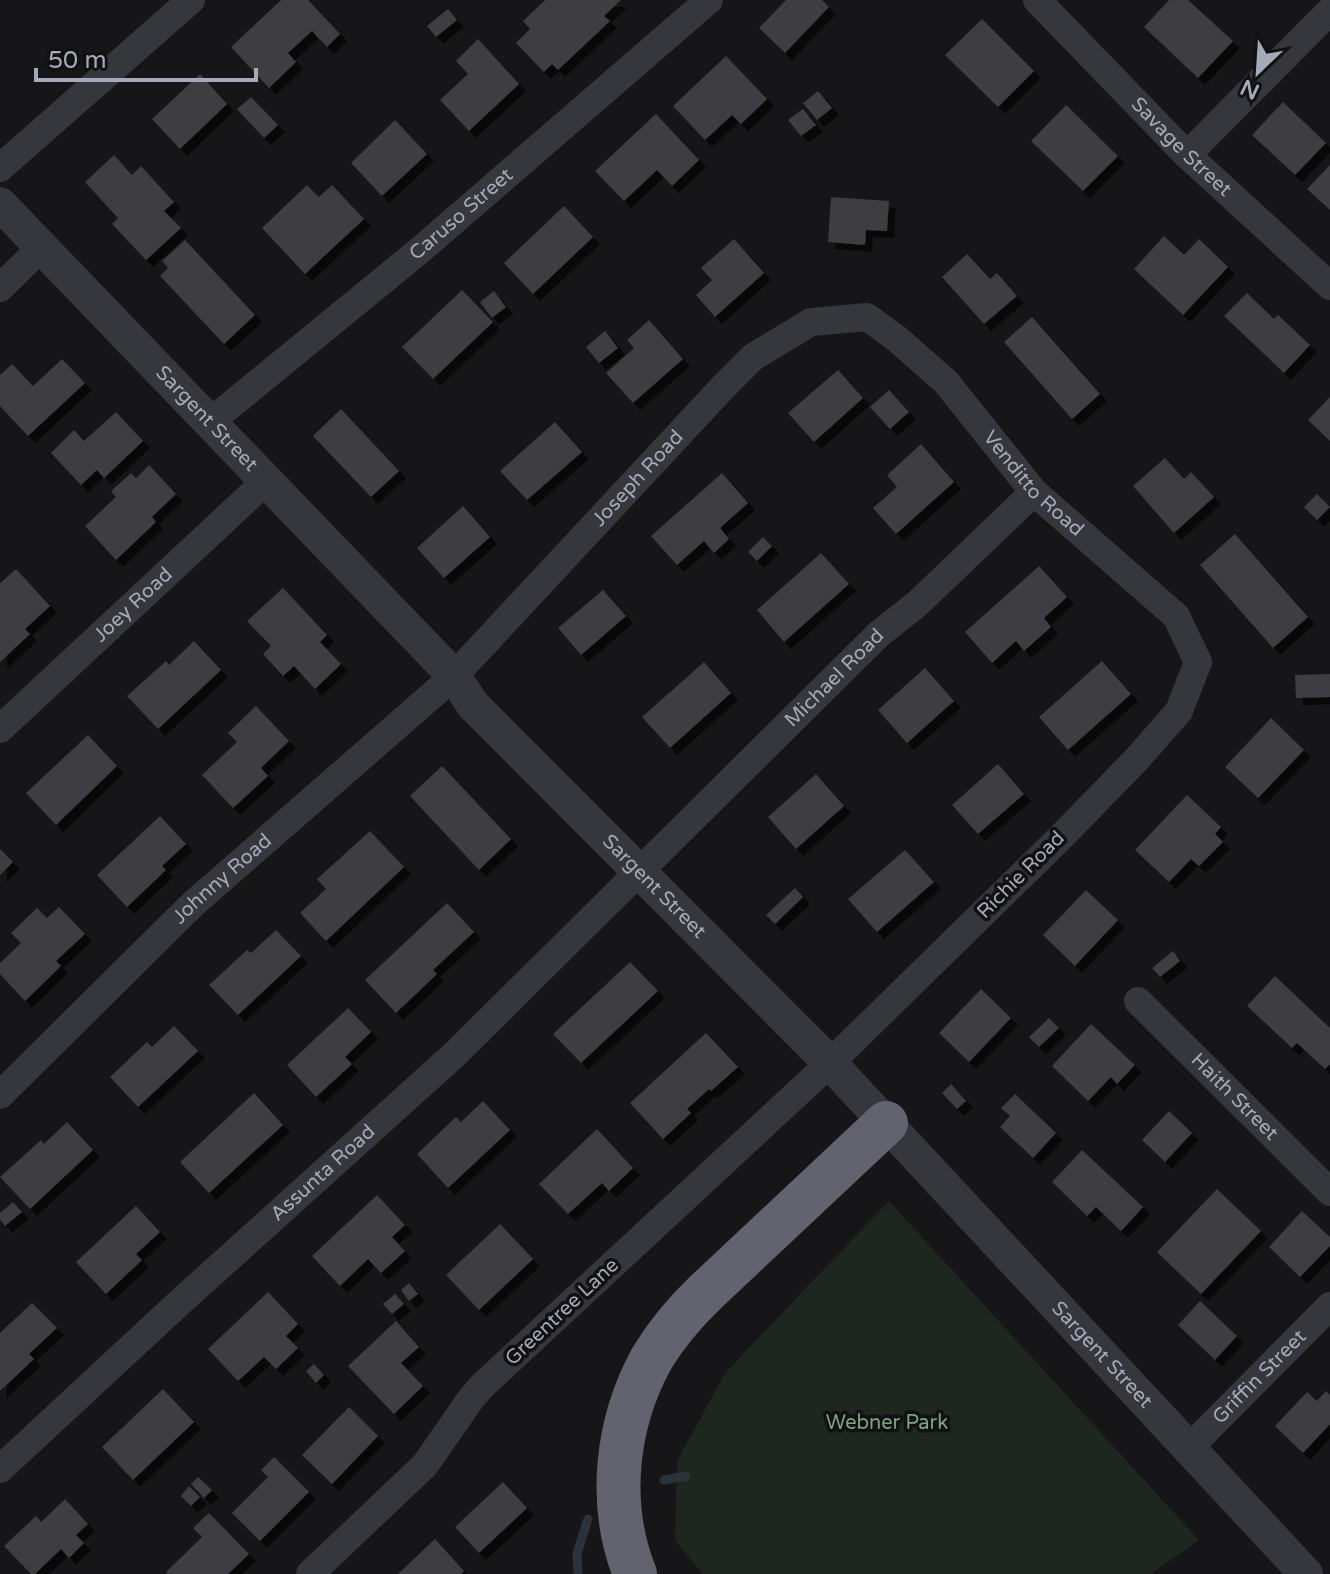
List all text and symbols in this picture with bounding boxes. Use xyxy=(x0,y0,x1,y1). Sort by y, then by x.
scale bar xyxy=(36,32,256,82)
north arrow xyxy=(1218,32,1298,112)
text: 50 m xyxy=(48,46,106,75)
text: N xyxy=(1236,74,1263,105)
street label: Savage Street xyxy=(1126,92,1237,202)
street label: Caruso Street xyxy=(405,163,518,266)
street label: Sargent Street xyxy=(150,361,263,477)
street label: Joseph Road xyxy=(587,425,689,532)
street label: Venditto Road xyxy=(978,426,1088,542)
street label: Joey Road xyxy=(89,562,178,647)
street label: Michael Road xyxy=(780,624,889,732)
street label: Richie Road xyxy=(972,826,1070,924)
street label: Johnny Road xyxy=(168,829,277,929)
street label: Sargent Street xyxy=(597,830,711,944)
street label: Haith Street xyxy=(1186,1048,1283,1146)
street label: Assunta Road xyxy=(266,1120,380,1226)
street label: Greentree Lane xyxy=(500,1253,624,1371)
street label: Sargent Street xyxy=(1046,1297,1158,1413)
street label: Griffin Street xyxy=(1208,1325,1312,1429)
park label: Webner Park xyxy=(826,1411,948,1435)

